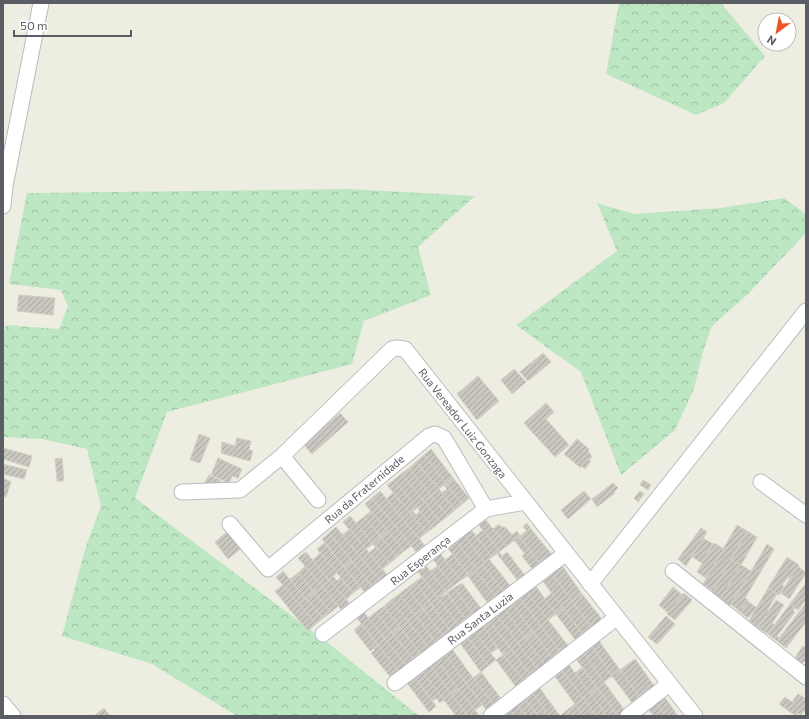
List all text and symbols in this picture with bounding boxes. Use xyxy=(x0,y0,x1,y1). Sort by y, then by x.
scale bar xyxy=(14,12,131,38)
north arrow xyxy=(757,12,797,52)
text: 50 m xyxy=(20,18,48,32)
text: N xyxy=(764,33,778,49)
street label: Rua Vereador Luiz Gonzaga xyxy=(416,366,510,480)
street label: Rua da Fraternidade xyxy=(322,452,407,526)
street label: Rua Esperança xyxy=(387,533,453,587)
street label: Rua Santa Luzia xyxy=(445,589,515,647)

